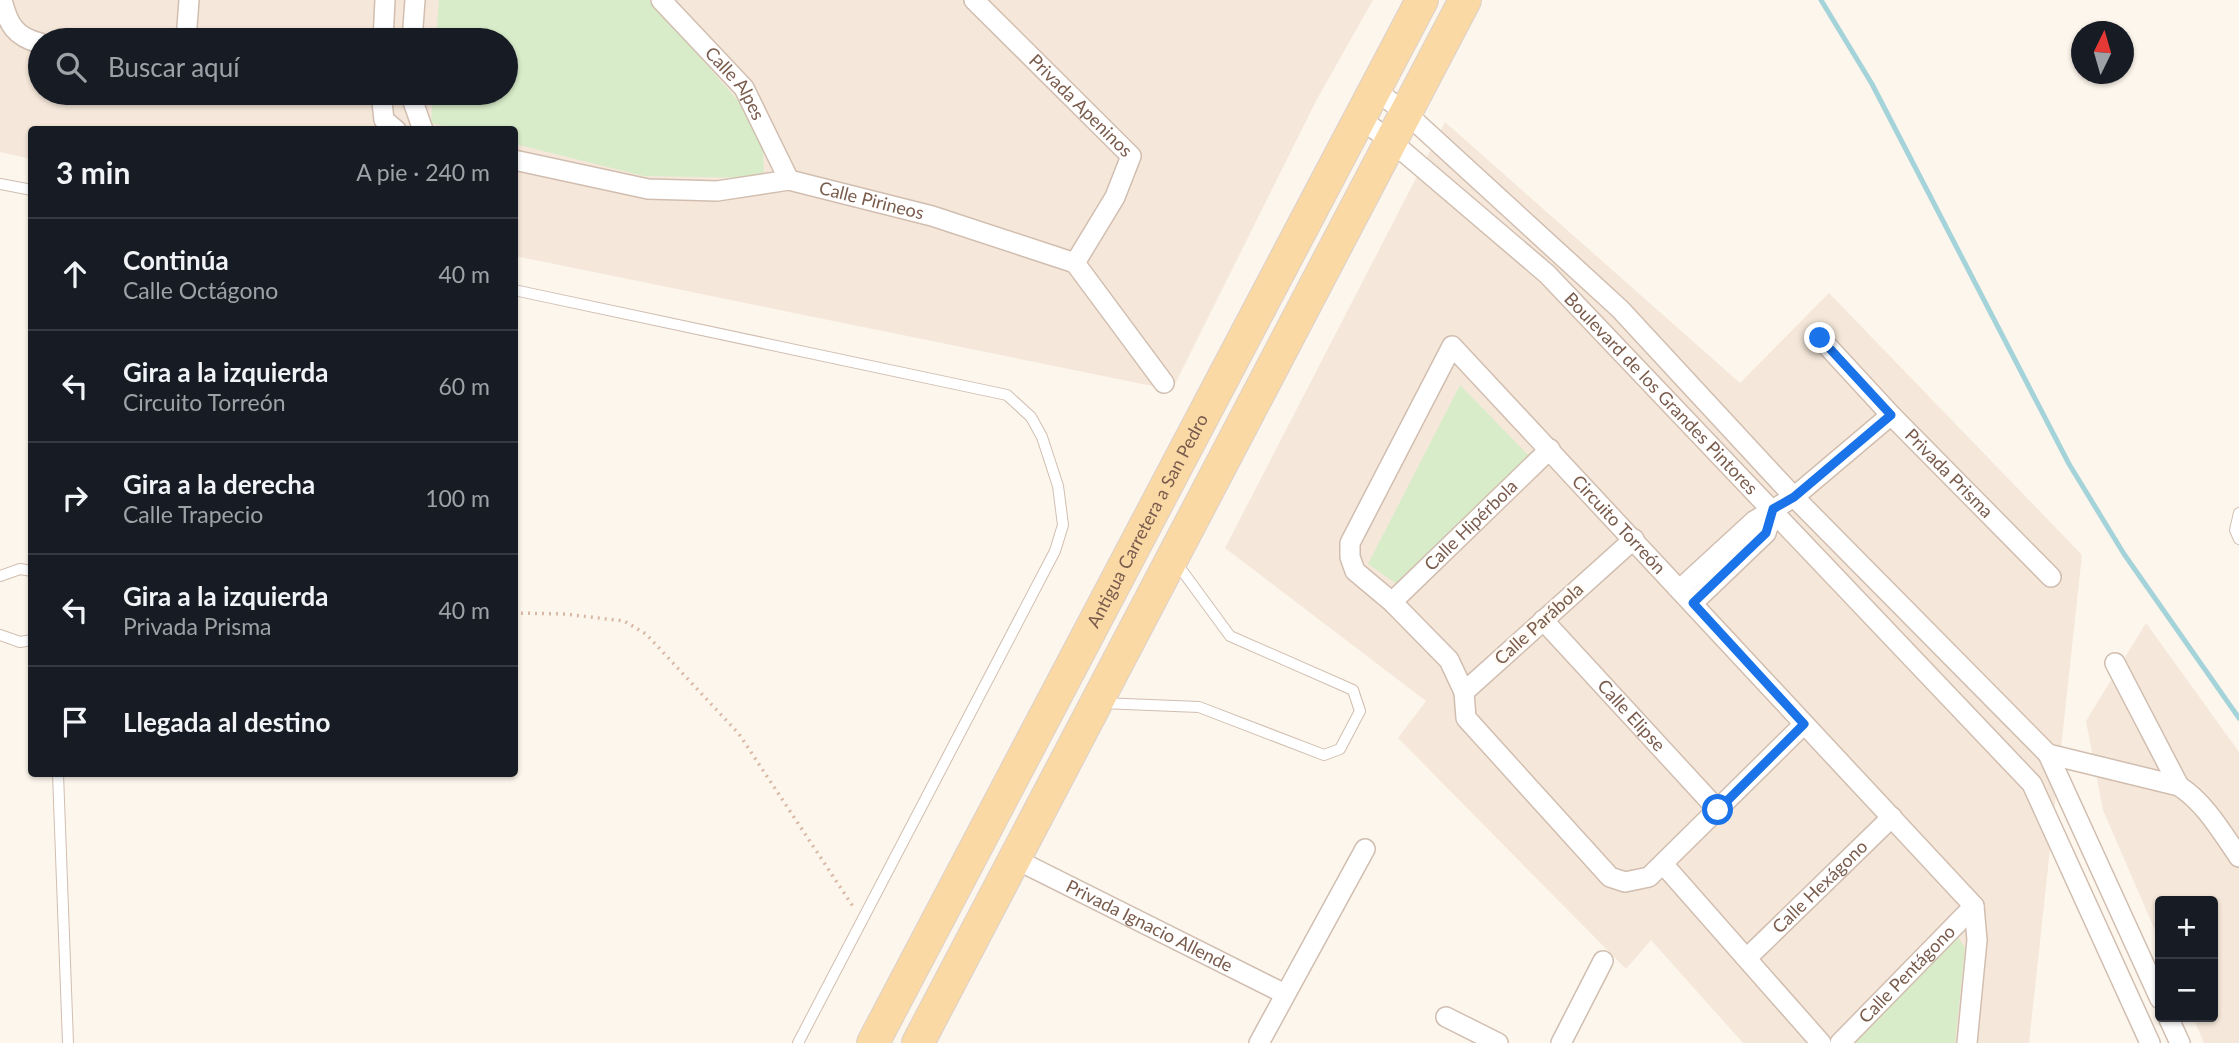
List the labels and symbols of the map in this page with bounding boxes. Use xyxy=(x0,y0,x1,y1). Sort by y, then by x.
north arrow xyxy=(2071,21,2134,84)
street label: Calle Alpes xyxy=(701,42,770,124)
street label: Privada Apeninos xyxy=(1025,49,1138,161)
street label: Calle Pirineos xyxy=(817,176,927,224)
street label: Boulevard de los Grandes Pintores xyxy=(1560,287,1763,499)
route end xyxy=(1804,322,1835,353)
street label: Antigua Carretera a San Pedro xyxy=(1082,410,1212,631)
street label: Privada Prisma xyxy=(1901,424,1998,522)
street label: Circuito Torreón xyxy=(1568,470,1671,578)
street label: Calle Hipérbola xyxy=(1419,475,1522,575)
street label: Calle Parábola xyxy=(1489,578,1587,669)
street label: Calle Elipse xyxy=(1593,674,1670,755)
route start xyxy=(1702,794,1733,825)
street label: Calle Hexágono xyxy=(1767,835,1872,937)
street label: Privada Ignacio Allende xyxy=(1063,874,1237,976)
street label: Calle Pentágono xyxy=(1854,920,1959,1027)

